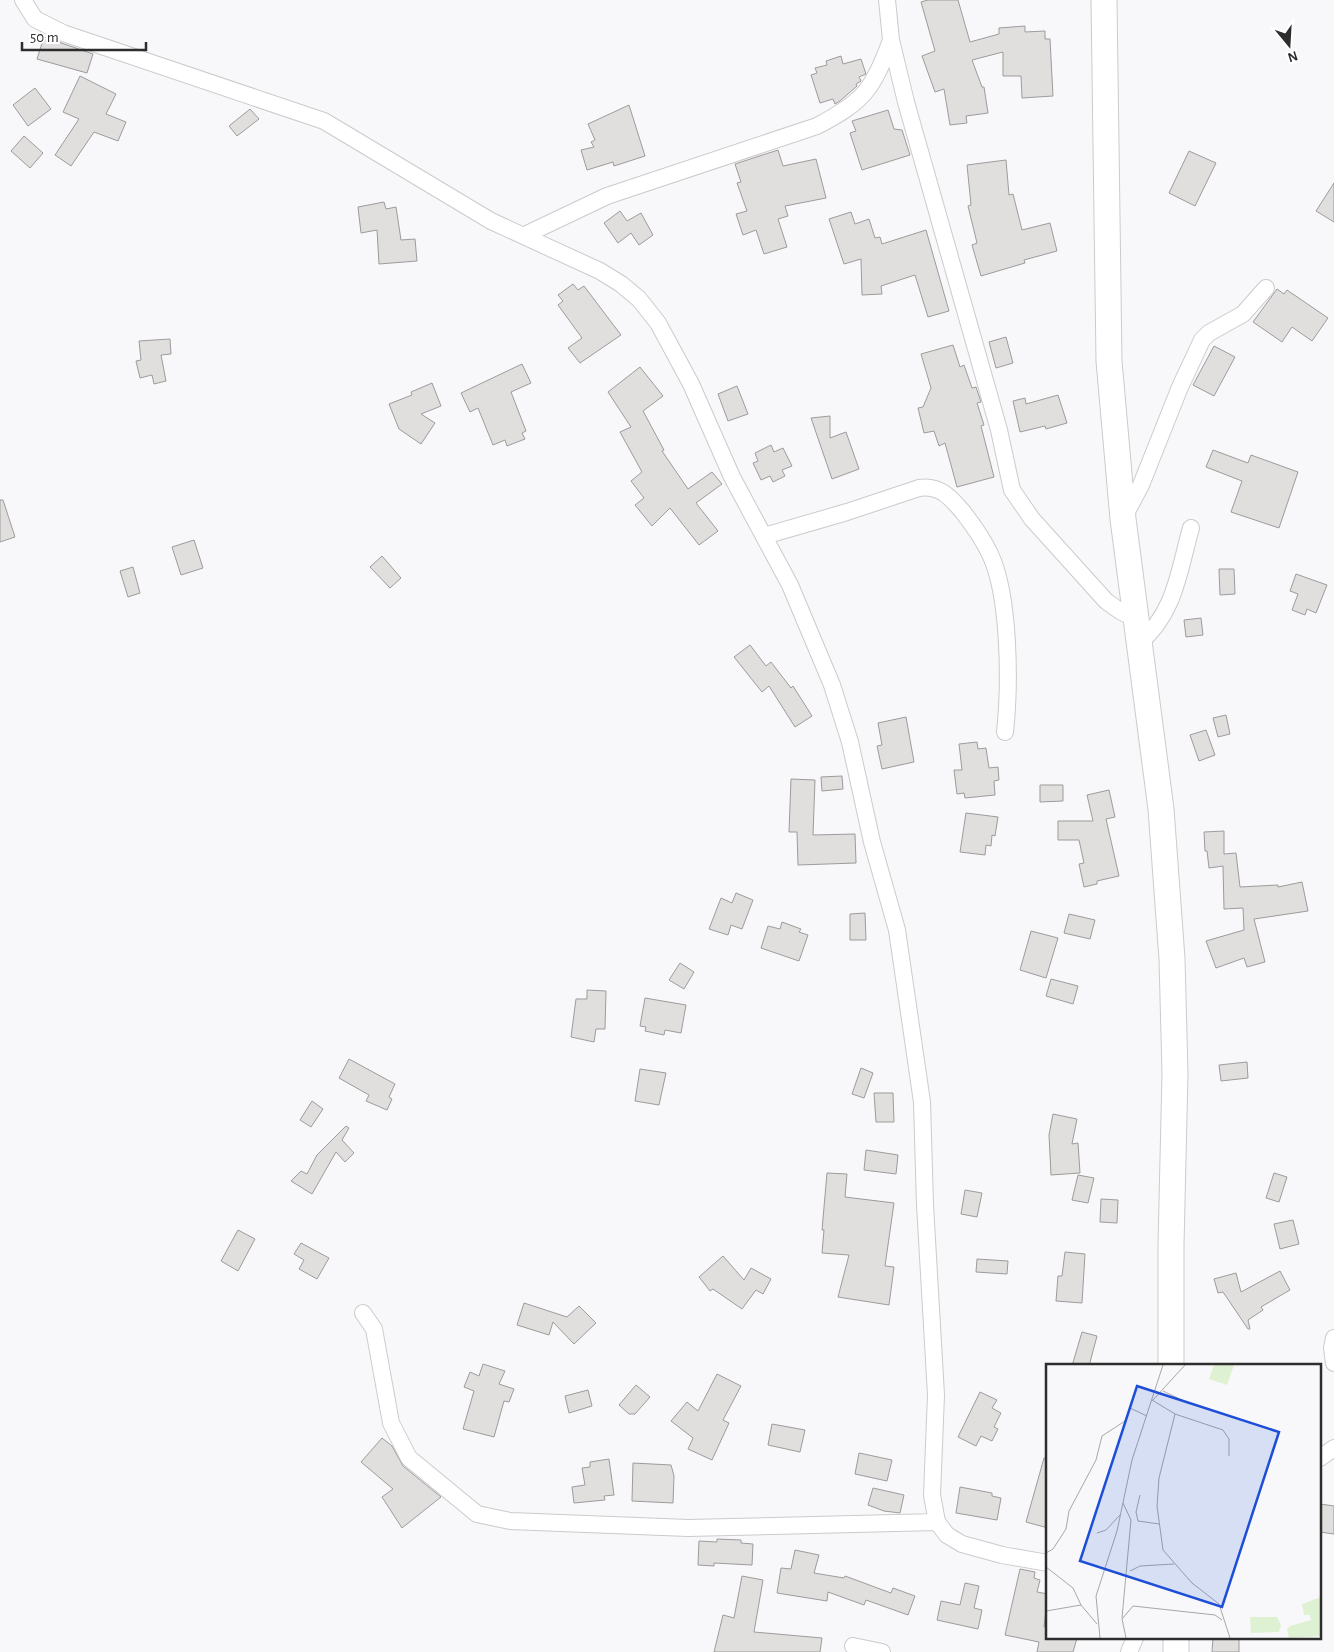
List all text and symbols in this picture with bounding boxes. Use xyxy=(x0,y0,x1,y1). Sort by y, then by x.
scale bar xyxy=(22,20,146,52)
north arrow xyxy=(1264,20,1314,70)
text: 50 m xyxy=(30,30,59,45)
text: N xyxy=(1286,48,1300,65)
inset map xyxy=(1046,1364,1322,1640)

